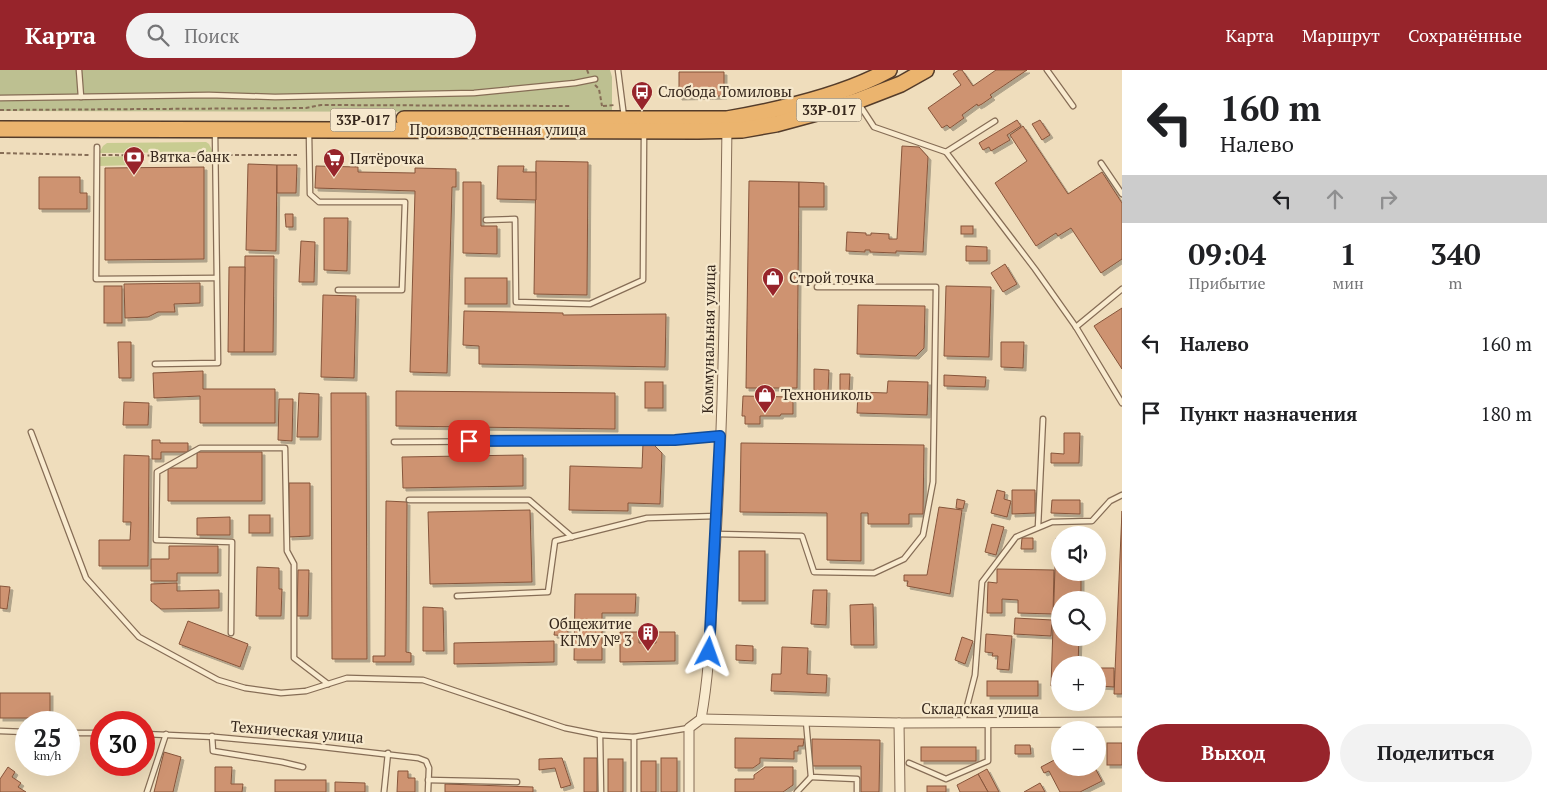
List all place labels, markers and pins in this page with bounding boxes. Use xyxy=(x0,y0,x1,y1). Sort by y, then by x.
bus stop icon: Слобода Томиловы xyxy=(630,80,654,111)
place label: Слобода Томиловы xyxy=(658,81,792,101)
bank icon: Вятка-банк xyxy=(122,145,146,176)
place label: Вятка-банк xyxy=(150,146,231,166)
supermarket icon: Пятёрочка xyxy=(322,147,346,178)
place label: Пятёрочка xyxy=(350,148,425,168)
shop icon: Строй точка xyxy=(761,266,785,297)
place label: Строй точка xyxy=(789,267,875,287)
shop icon: Технониколь xyxy=(753,383,777,414)
place label: Технониколь xyxy=(781,384,872,404)
pin xyxy=(448,420,490,462)
place label: Общежитие КГМУ № 3 xyxy=(549,613,632,650)
building icon: Общежитие КГМУ № 3 xyxy=(636,621,660,652)

